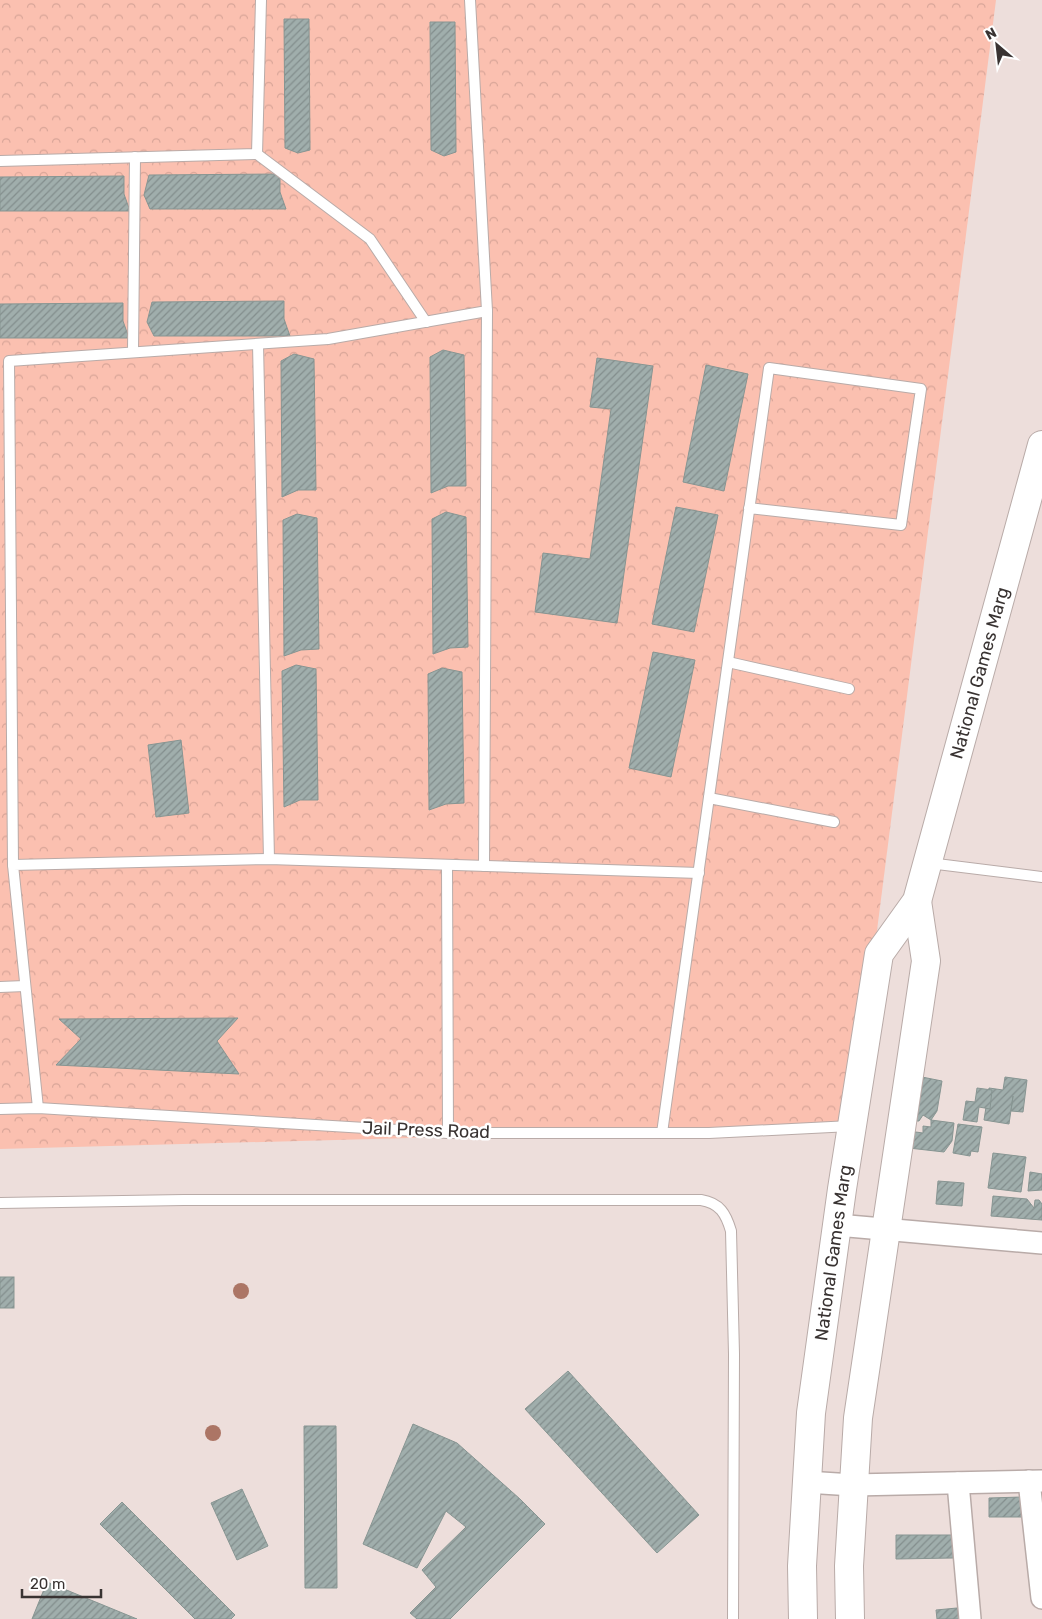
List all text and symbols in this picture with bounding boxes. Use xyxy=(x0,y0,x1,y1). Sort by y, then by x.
north arrow xyxy=(972,20,1022,70)
text: N xyxy=(983,24,1000,44)
street label: National Games Marg xyxy=(945,585,1014,761)
street label: Jail Press Road xyxy=(362,1117,490,1143)
street label: National Games Marg xyxy=(810,1163,857,1342)
scale bar xyxy=(22,1566,101,1598)
text: 20 m xyxy=(30,1575,65,1593)

